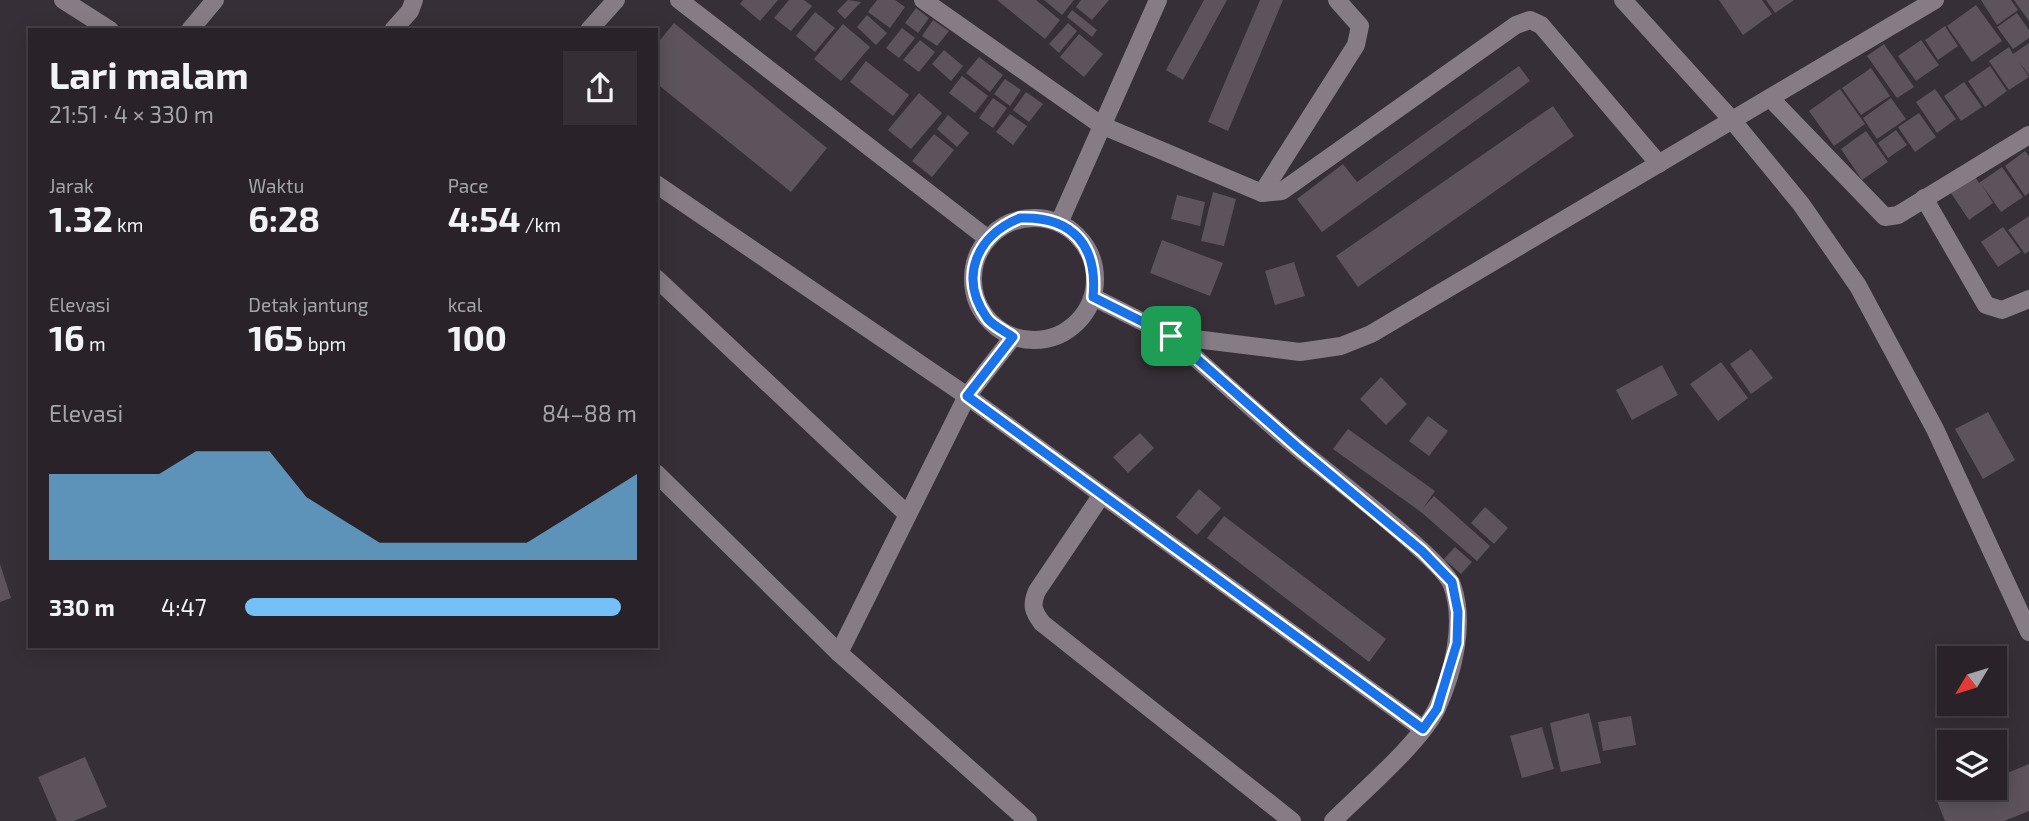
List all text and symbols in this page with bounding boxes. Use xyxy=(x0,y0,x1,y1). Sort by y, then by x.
text: Lari malam xyxy=(49,51,249,97)
button: share xyxy=(563,51,637,125)
text: 21:51 · 4 × 330 m xyxy=(49,100,214,128)
text: Jarak xyxy=(49,174,94,197)
text: Waktu xyxy=(248,174,304,197)
text: Pace xyxy=(448,174,489,197)
text: 1.32 xyxy=(49,197,113,239)
text: 6:28 xyxy=(248,197,320,239)
text: 4:54 xyxy=(448,197,521,239)
text: km xyxy=(113,213,143,236)
text: /km xyxy=(521,213,561,236)
text: Elevasi xyxy=(49,293,110,316)
text: Detak jantung xyxy=(248,293,368,316)
text: kcal xyxy=(448,293,482,316)
pin xyxy=(1141,306,1201,366)
text: 16 xyxy=(49,316,85,358)
text: 165 xyxy=(248,316,303,358)
text: 100 xyxy=(448,316,507,358)
icon: arrive xyxy=(1152,317,1190,355)
text: m xyxy=(85,332,106,355)
text: bpm xyxy=(303,332,346,355)
text: Elevasi xyxy=(49,399,123,427)
text: 84–88 m xyxy=(542,399,637,427)
text: 330 m xyxy=(49,593,115,621)
text: 4:47 xyxy=(161,593,207,621)
north arrow xyxy=(1937,646,2007,716)
map controls xyxy=(1937,646,2007,800)
button: layers xyxy=(1937,730,2007,800)

